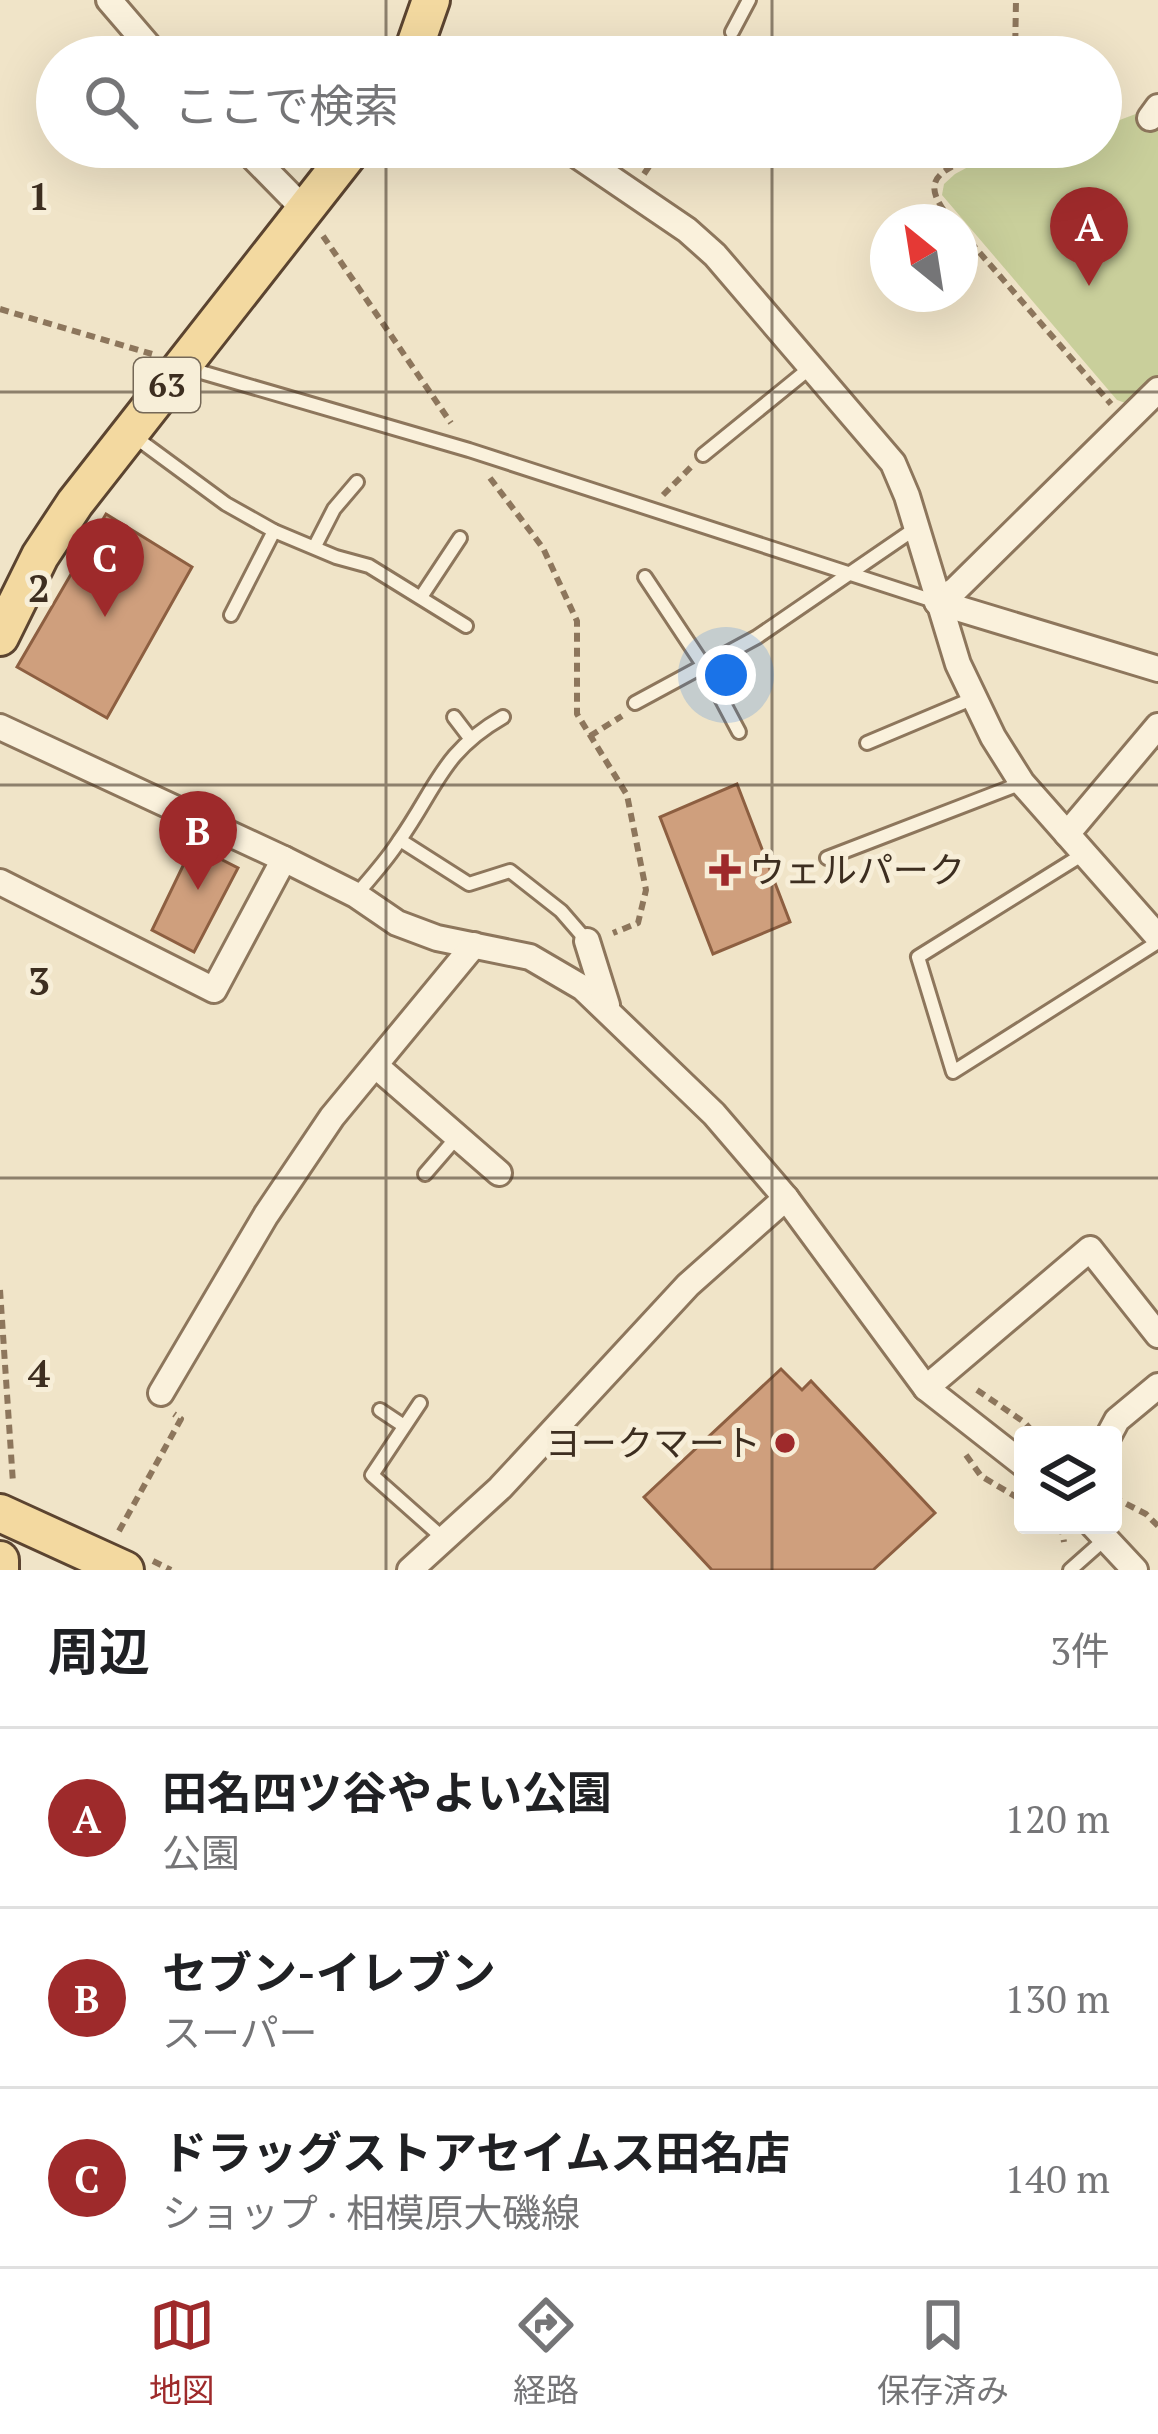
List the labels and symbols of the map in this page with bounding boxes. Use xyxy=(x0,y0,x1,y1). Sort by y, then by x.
text: 1 xyxy=(28,169,50,221)
pin: A xyxy=(1050,187,1128,286)
north arrow xyxy=(870,204,978,312)
road number: 63 xyxy=(134,358,200,412)
pin: C xyxy=(66,518,144,617)
text: 2 xyxy=(28,561,50,613)
your location xyxy=(696,645,756,705)
pin: B xyxy=(159,791,237,890)
place label: ウェルパーク xyxy=(749,846,965,893)
marker: ウェルパーク xyxy=(712,857,738,883)
text: 3 xyxy=(28,954,50,1006)
text: 4 xyxy=(28,1346,50,1398)
place label: ヨークマート xyxy=(545,1419,761,1466)
marker: ヨークマート xyxy=(772,1430,798,1456)

